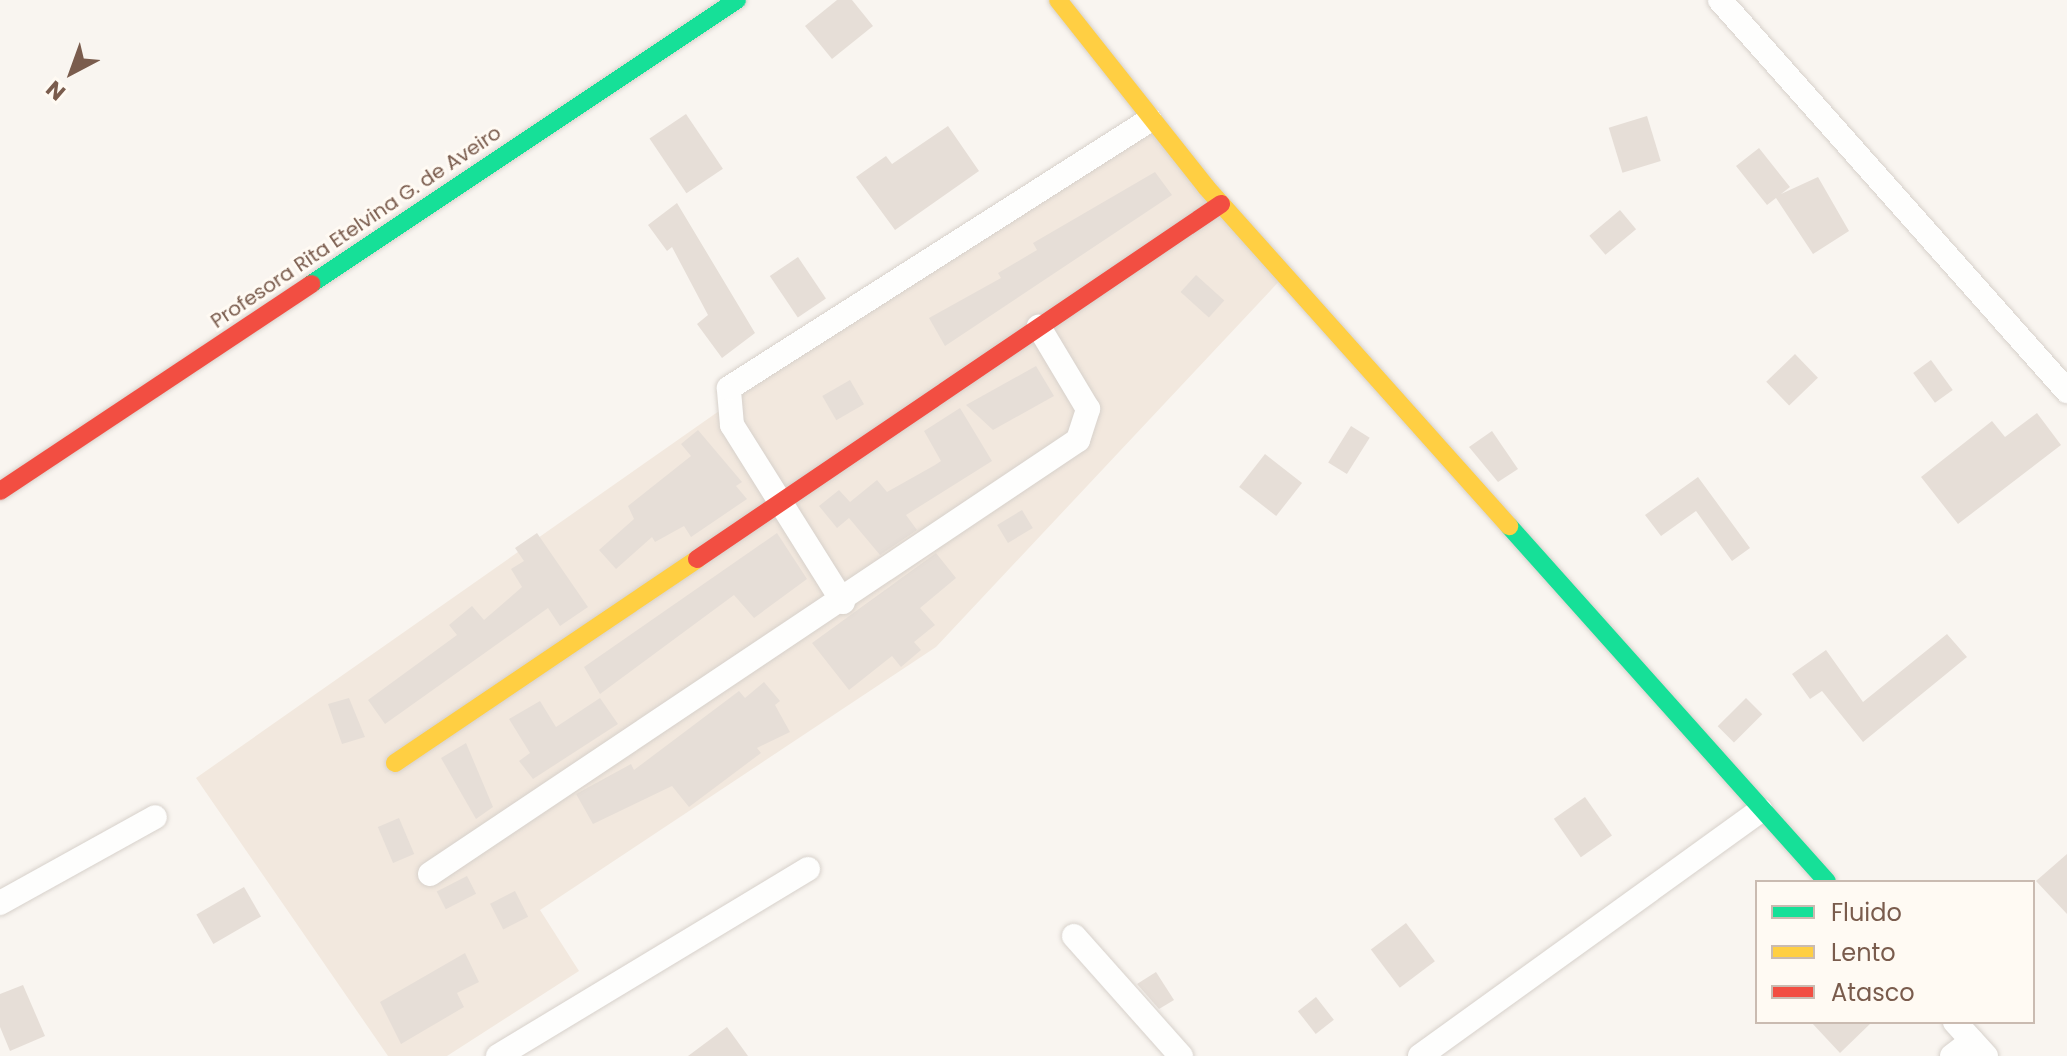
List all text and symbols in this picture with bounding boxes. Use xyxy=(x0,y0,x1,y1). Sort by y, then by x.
north arrow xyxy=(32,32,112,112)
text: N xyxy=(40,73,72,108)
street label: Profesora Rita Etelvina G. de Aveiro xyxy=(206,121,506,333)
legend xyxy=(1755,880,2035,1024)
text: Fluido xyxy=(1831,896,1902,929)
text: Lento xyxy=(1831,936,1896,969)
text: Atasco xyxy=(1831,976,1915,1009)

